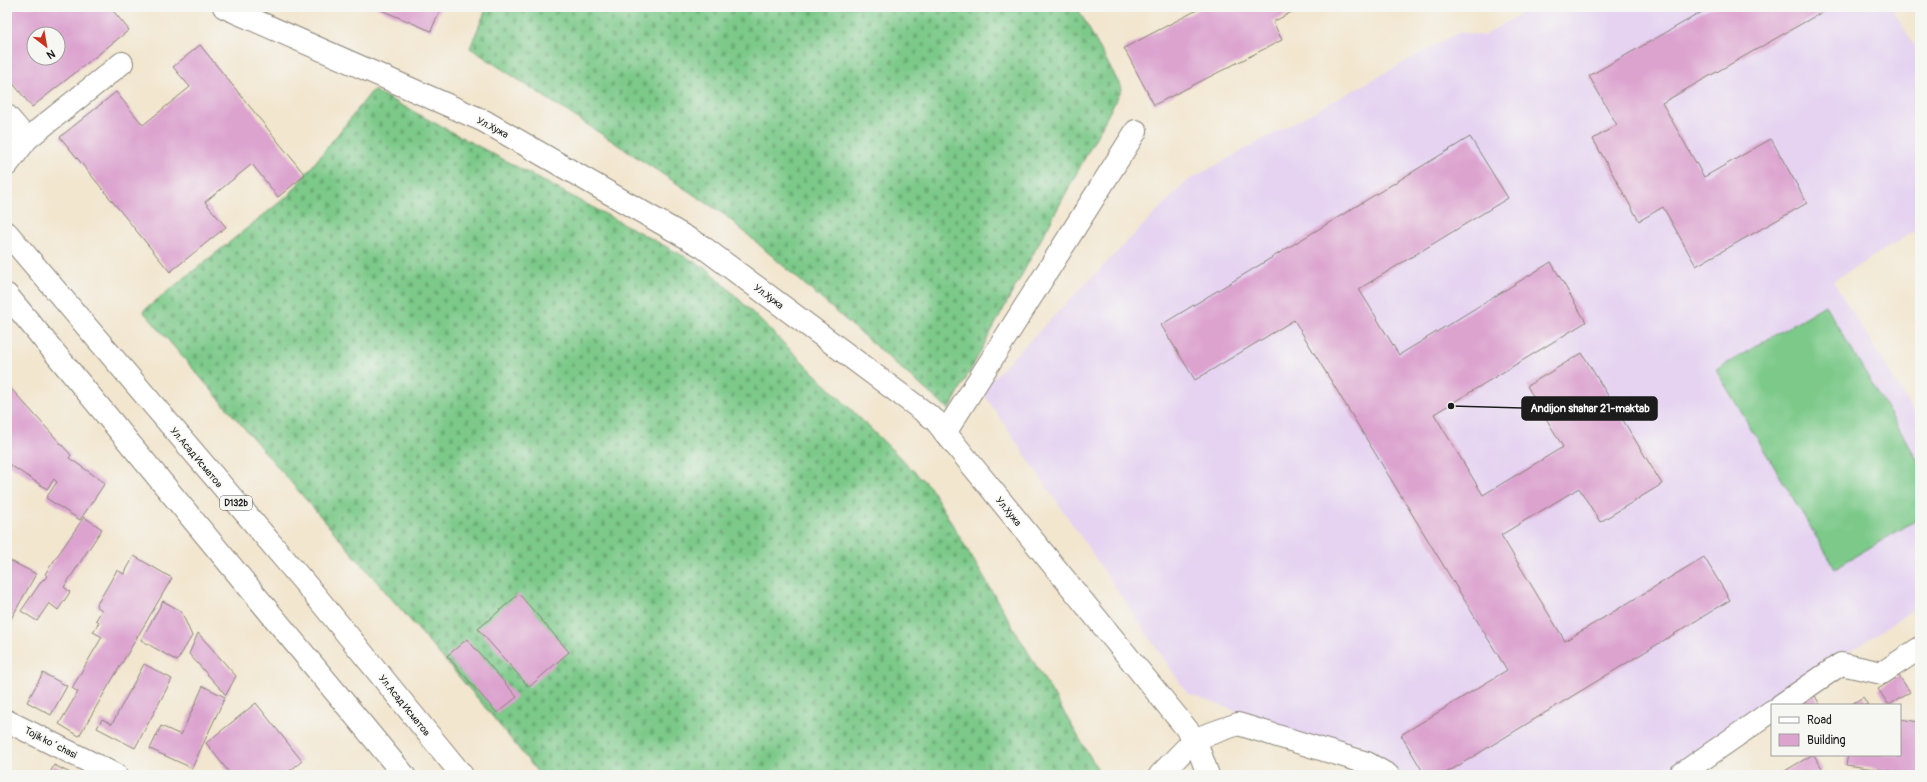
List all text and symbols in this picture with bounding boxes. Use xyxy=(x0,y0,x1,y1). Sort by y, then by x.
north arrow xyxy=(26,26,66,66)
text: N xyxy=(44,47,57,62)
street label: Ул.Хужа xyxy=(475,115,511,141)
street label: Ул.Хужа xyxy=(751,282,786,312)
callout: Andijon shahar 21-maktab xyxy=(1522,397,1657,420)
text: Andijon shahar 21-maktab xyxy=(1530,402,1650,415)
street label: Ул.Асад Исматов xyxy=(167,425,225,490)
street label: Ул.Хужа xyxy=(993,495,1024,529)
road number: D132b xyxy=(220,496,252,510)
street label: Ул.Асад Исматов xyxy=(376,673,433,739)
legend xyxy=(1771,704,1901,756)
text: Road xyxy=(1807,713,1832,728)
street label: Tojik koʻchasi xyxy=(22,725,79,761)
text: Building xyxy=(1807,733,1846,748)

